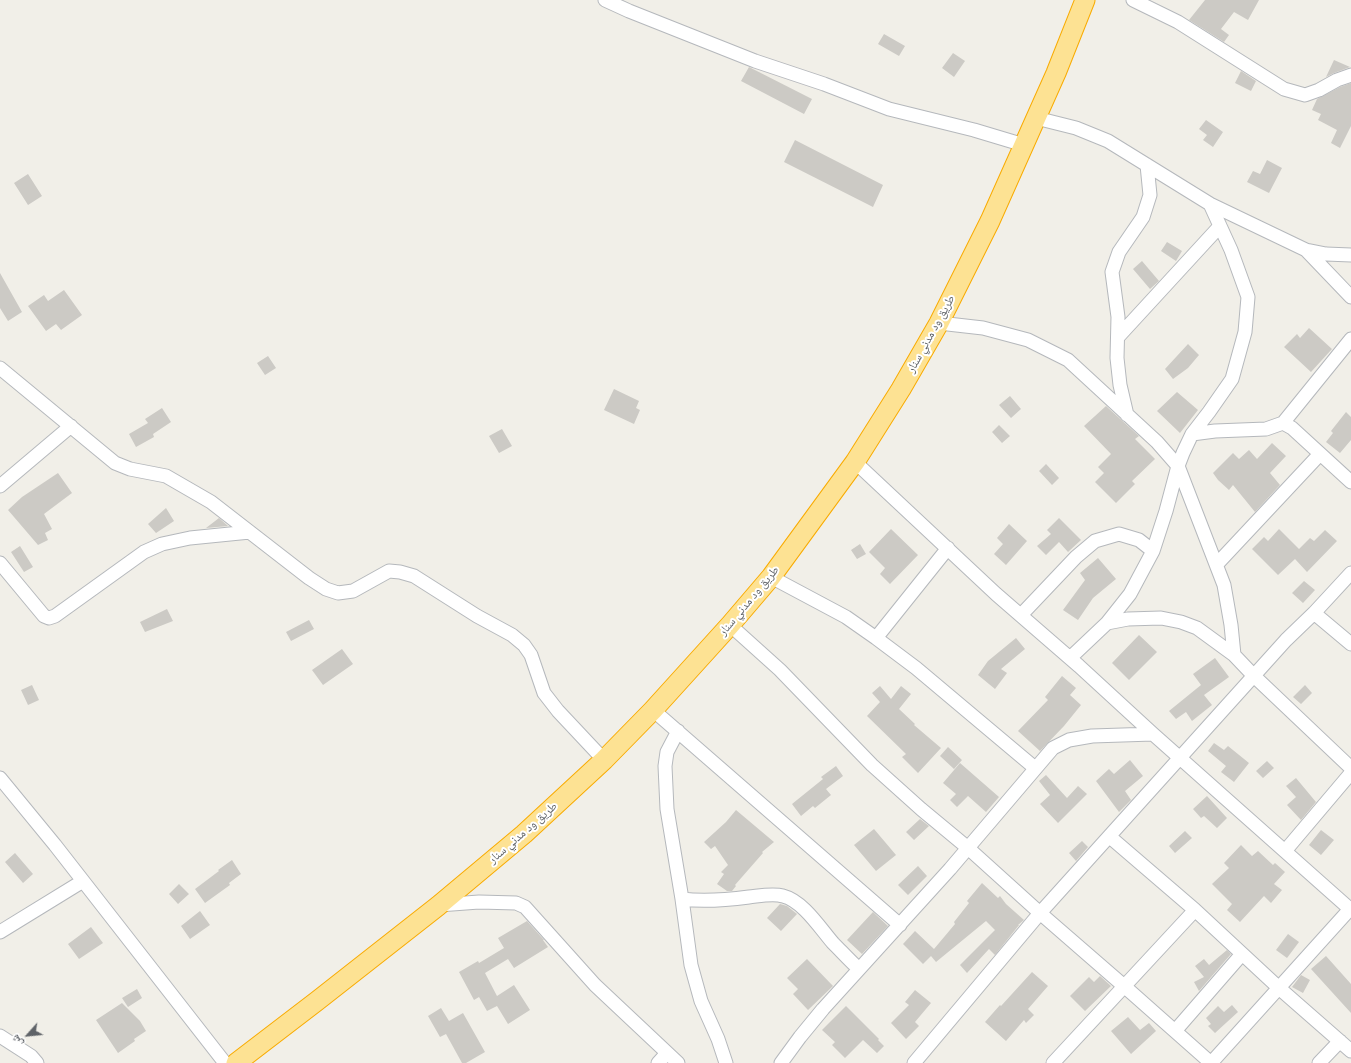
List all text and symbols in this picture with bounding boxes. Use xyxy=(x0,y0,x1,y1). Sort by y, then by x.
street label: طريق ود مدني سنار xyxy=(904,293,958,375)
street label: طريق ود مدني سنار xyxy=(716,563,782,639)
street label: طريق ود مدني سنار xyxy=(486,799,560,867)
north arrow xyxy=(8,1015,48,1055)
text: ش xyxy=(8,1033,25,1049)

